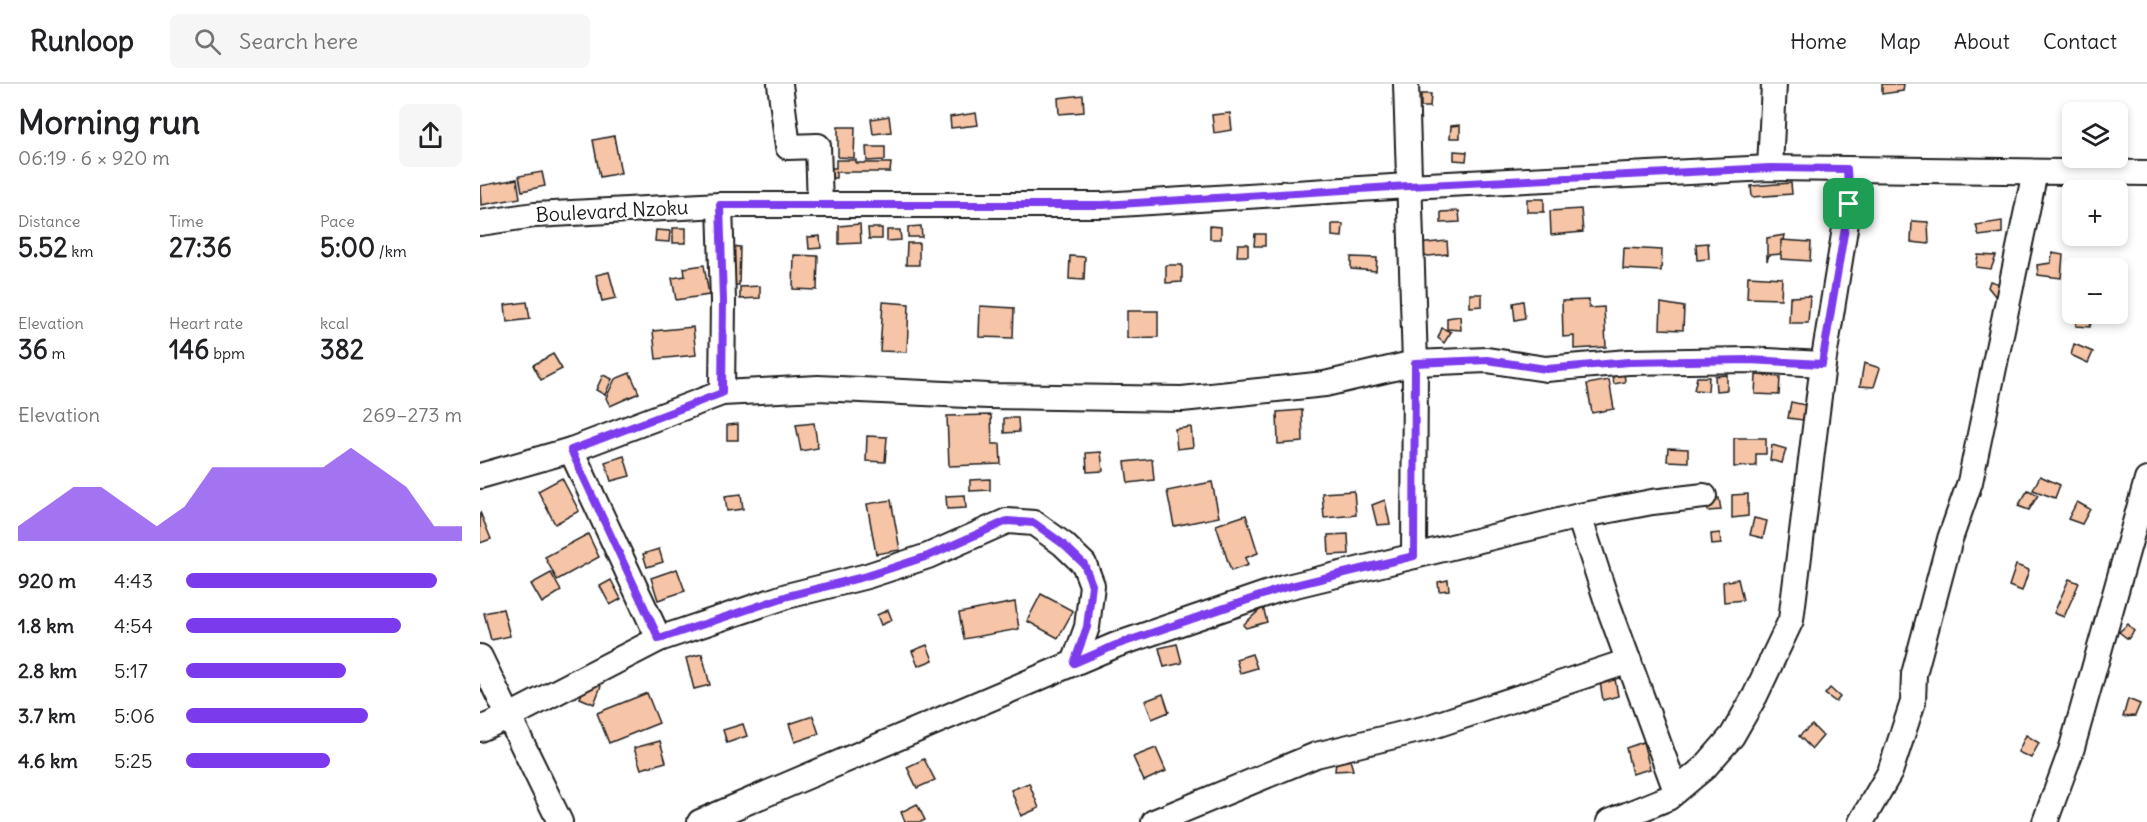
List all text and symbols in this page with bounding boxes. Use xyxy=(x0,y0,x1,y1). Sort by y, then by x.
search box xyxy=(170,14,590,68)
text: Runloop xyxy=(30,23,134,59)
icon: search xyxy=(191,25,224,58)
text: Search here xyxy=(239,27,358,55)
text: Home xyxy=(1790,28,1847,55)
text: Map xyxy=(1880,28,1921,55)
text: About xyxy=(1954,28,2010,55)
text: Contact xyxy=(2043,28,2117,55)
text: Morning run xyxy=(18,101,200,143)
map controls xyxy=(2062,102,2128,324)
button: layers xyxy=(2062,102,2128,168)
button: share xyxy=(399,104,462,167)
text: 06:19 · 6 × 920 m xyxy=(18,145,170,170)
pin xyxy=(1823,178,1874,229)
button: + xyxy=(2062,180,2128,246)
icon: arrive xyxy=(1832,187,1865,220)
street label: Boulevard Nzoku xyxy=(535,194,689,227)
text: Distance xyxy=(18,211,80,231)
text: Time xyxy=(169,211,204,231)
text: Pace xyxy=(320,211,355,231)
text: 5.52 xyxy=(18,231,68,264)
text: 27:36 xyxy=(169,231,232,264)
text: 5:00 xyxy=(320,231,375,264)
text: km xyxy=(68,241,94,261)
text: /km xyxy=(375,241,407,261)
button: − xyxy=(2062,258,2128,324)
text: Elevation xyxy=(18,313,84,333)
text: Heart rate xyxy=(169,313,243,333)
text: kcal xyxy=(320,313,349,333)
text: 36 xyxy=(18,333,48,366)
text: 146 xyxy=(169,333,209,366)
text: 382 xyxy=(320,333,364,366)
text: m xyxy=(48,343,66,363)
text: bpm xyxy=(209,343,245,363)
text: Elevation xyxy=(18,402,100,427)
text: 269–273 m xyxy=(362,402,462,427)
text: 920 m xyxy=(18,568,76,593)
text: 4:43 xyxy=(114,568,153,593)
text: 1.8 km xyxy=(18,613,74,638)
text: 4:54 xyxy=(114,613,153,638)
text: 2.8 km xyxy=(18,658,77,683)
text: 5:17 xyxy=(114,658,148,683)
text: 3.7 km xyxy=(18,703,76,728)
text: 5:06 xyxy=(114,703,155,728)
text: 4.6 km xyxy=(18,748,78,773)
text: 5:25 xyxy=(114,748,152,773)

